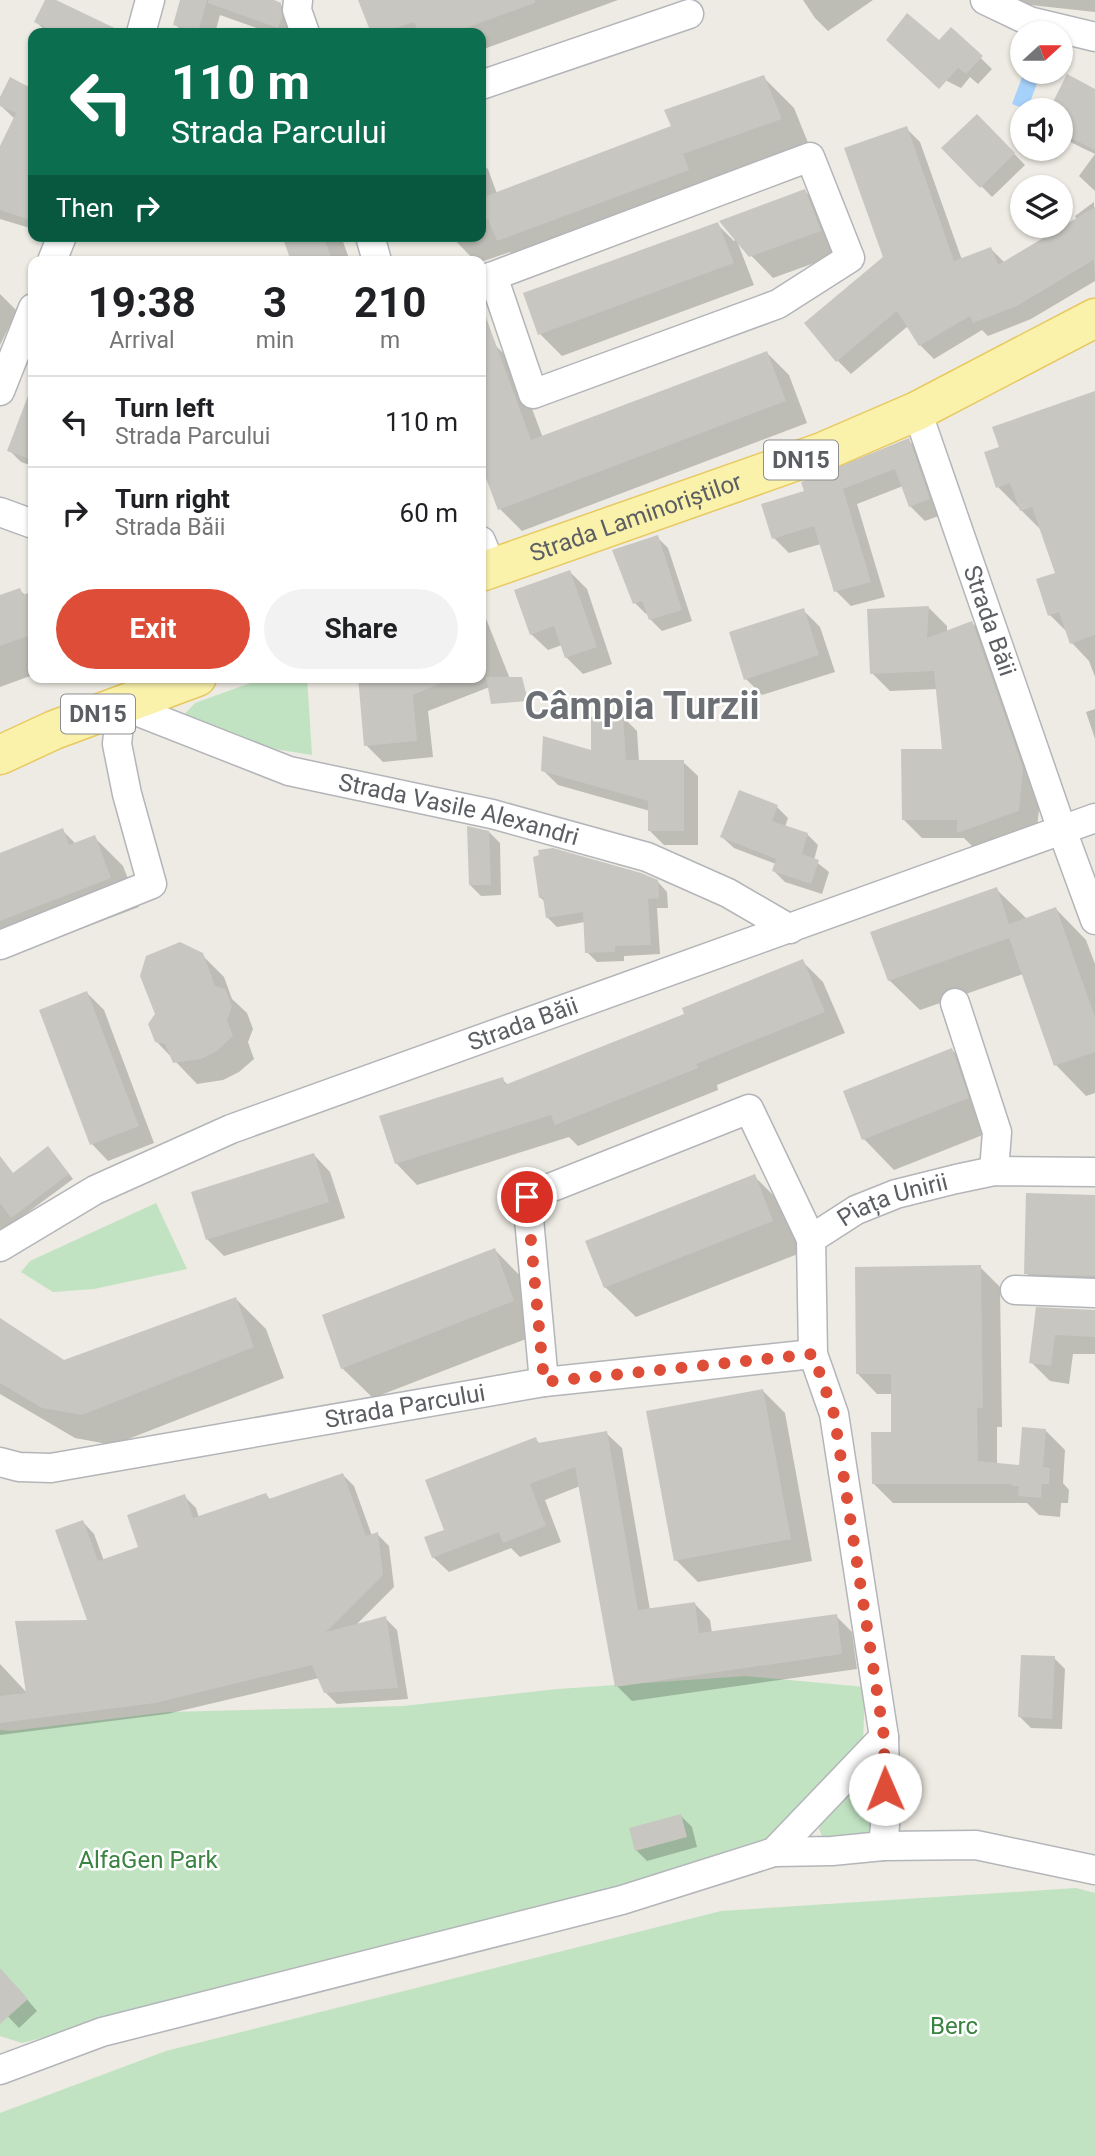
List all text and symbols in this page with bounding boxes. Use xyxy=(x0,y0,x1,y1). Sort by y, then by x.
north arrow xyxy=(1010,21,1073,84)
map controls xyxy=(1010,21,1073,238)
text: 110 m xyxy=(171,54,310,111)
icon: left xyxy=(56,56,147,147)
button: sound xyxy=(1010,98,1073,161)
text: Strada Parcului xyxy=(171,113,387,151)
button: layers xyxy=(1010,175,1073,238)
icon: right xyxy=(128,189,166,227)
text: Then xyxy=(56,193,114,223)
text: 19:38 xyxy=(88,278,196,327)
text: 3 xyxy=(263,278,287,327)
text: 210 xyxy=(354,278,426,327)
text: Arrival xyxy=(109,327,175,354)
text: min xyxy=(256,327,294,354)
text: m xyxy=(380,327,400,354)
text: Turn left xyxy=(115,393,214,423)
icon: left xyxy=(56,403,94,441)
text: 110 m xyxy=(385,407,458,437)
text: Strada Parcului xyxy=(115,423,270,450)
road number: DN15 xyxy=(764,440,838,480)
street label: Strada Laminoriștilor xyxy=(526,467,746,568)
text: Turn right xyxy=(115,484,230,514)
icon: right xyxy=(56,494,94,532)
text: 60 m xyxy=(400,498,458,528)
text: Strada Băii xyxy=(115,514,225,541)
street label: Strada Băii xyxy=(958,562,1022,680)
button: Exit xyxy=(56,589,250,669)
button: Share xyxy=(264,589,458,669)
district label: Câmpia Turzii xyxy=(524,684,760,728)
road number: DN15 xyxy=(61,694,135,734)
street label: Strada Vasile Alexandri xyxy=(336,768,582,851)
street label: Strada Băii xyxy=(464,991,582,1057)
pin xyxy=(497,1167,557,1227)
street label: Piața Unirii xyxy=(832,1168,951,1232)
icon: arrive xyxy=(508,1178,546,1216)
street label: Strada Parcului xyxy=(323,1379,487,1434)
position arrow xyxy=(848,1752,922,1826)
park label: AlfaGen Park xyxy=(78,1846,219,1874)
park label: Berc xyxy=(930,2012,978,2040)

